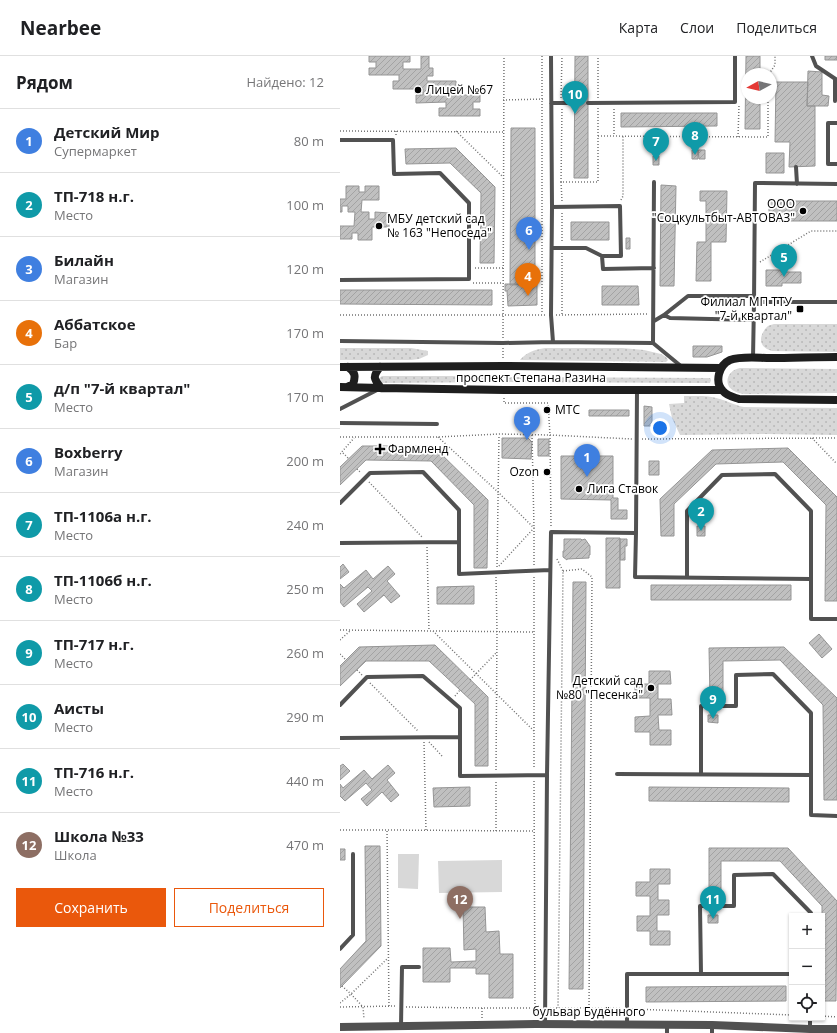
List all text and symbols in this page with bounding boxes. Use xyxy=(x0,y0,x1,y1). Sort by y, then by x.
text: Nearbee xyxy=(20,15,101,41)
text: Карта xyxy=(619,18,658,37)
text: Слои xyxy=(680,18,714,37)
text: Поделиться xyxy=(736,18,817,37)
north arrow xyxy=(741,68,777,104)
text: Рядом xyxy=(16,71,73,94)
text: Найдено: 12 xyxy=(246,73,324,91)
place label: Лицей №67 xyxy=(426,81,493,98)
pin: 10 xyxy=(562,81,588,114)
marker: Лицей №67 xyxy=(413,85,423,95)
text: Детский Мир xyxy=(54,122,160,142)
pin: 8 xyxy=(682,122,708,155)
pin: 7 xyxy=(643,128,669,161)
text: 1 xyxy=(25,132,33,150)
text: 80 m xyxy=(294,132,324,150)
text: Супермаркет xyxy=(54,142,137,160)
text: ТП-718 н.г. xyxy=(54,186,134,206)
place label: ООО "Соцкультбыт-АВТОВАЗ" xyxy=(652,195,795,226)
text: 2 xyxy=(25,196,33,214)
text: 100 m xyxy=(286,196,324,214)
text: Место xyxy=(54,206,93,224)
marker: ООО "Соцкультбыт-АВТОВАЗ" xyxy=(798,206,808,216)
place label: МБУ детский сад № 163 "Непоседа" xyxy=(387,210,492,241)
pin: 6 xyxy=(516,217,542,250)
marker: МБУ детский сад № 163 "Непоседа" xyxy=(374,221,384,231)
pin: 5 xyxy=(771,244,797,277)
text: Билайн xyxy=(54,250,114,270)
text: 3 xyxy=(25,260,33,278)
text: 120 m xyxy=(286,260,324,278)
pin: 4 xyxy=(515,263,541,296)
text: Магазин xyxy=(54,270,109,288)
place label: Филиал МП ТТУ "7-й квартал" xyxy=(700,293,793,324)
marker: Филиал МП ТТУ "7-й квартал" xyxy=(795,304,805,314)
text: Аббатское xyxy=(54,314,136,334)
text: 4 xyxy=(25,324,33,342)
text: 170 m xyxy=(286,324,324,342)
text: Бар xyxy=(54,334,77,352)
street label: проспект Степана Разина xyxy=(456,369,606,386)
text: д/п "7-й квартал" xyxy=(54,378,190,398)
text: 5 xyxy=(25,388,33,406)
text: 170 m xyxy=(286,388,324,406)
text: Место xyxy=(54,398,93,416)
place label: МТС xyxy=(555,401,580,418)
marker: МТС xyxy=(542,405,552,415)
pin: 3 xyxy=(514,407,540,440)
your location xyxy=(650,418,670,438)
place label: Фармленд xyxy=(388,440,449,457)
text: Boxberry xyxy=(54,442,123,462)
marker: Фармленд xyxy=(375,444,385,454)
pin: 1 xyxy=(574,444,600,477)
text: 6 xyxy=(25,452,33,470)
text: 200 m xyxy=(286,452,324,470)
text: Магазин xyxy=(54,462,109,480)
place label: Ozon xyxy=(509,463,539,480)
marker: Ozon xyxy=(542,467,552,477)
place label: Лига Ставок xyxy=(587,480,659,497)
marker: Лига Ставок xyxy=(574,484,584,494)
pin: 2 xyxy=(688,498,714,531)
text: ТП-1106а н.г. xyxy=(54,506,152,526)
text: 7 xyxy=(25,516,33,534)
text: 240 m xyxy=(286,516,324,534)
text: Место xyxy=(54,526,93,544)
text: ТП-1106б н.г. xyxy=(54,570,152,590)
text: 8 xyxy=(25,580,33,598)
text: 250 m xyxy=(286,580,324,598)
text: Место xyxy=(54,590,93,608)
text: ТП-717 н.г. xyxy=(54,634,134,654)
text: 9 xyxy=(25,644,33,662)
text: 260 m xyxy=(286,644,324,662)
text: Место xyxy=(54,654,93,672)
place label: Детский сад №80 "Песенка" xyxy=(556,672,643,703)
marker: Детский сад №80 "Песенка" xyxy=(646,683,656,693)
pin: 9 xyxy=(700,686,726,719)
text: Аисты xyxy=(54,698,104,718)
text: 10 xyxy=(22,708,36,726)
text: 290 m xyxy=(286,708,324,726)
text: Место xyxy=(54,718,93,736)
text: ТП-716 н.г. xyxy=(54,762,134,782)
text: 11 xyxy=(22,772,36,790)
text: 440 m xyxy=(286,772,324,790)
text: Место xyxy=(54,782,93,800)
text: Школа №33 xyxy=(54,826,144,846)
text: 12 xyxy=(22,836,36,854)
text: 470 m xyxy=(286,836,324,854)
text: Школа xyxy=(54,846,97,864)
pin: 12 xyxy=(447,886,473,919)
pin: 11 xyxy=(700,886,726,919)
button: Сохранить xyxy=(16,888,166,927)
button: Поделиться xyxy=(174,888,324,927)
map controls xyxy=(789,913,825,1021)
button: + xyxy=(789,913,825,949)
button: − xyxy=(789,949,825,985)
button: locate xyxy=(789,985,825,1021)
street label: бульвар Будённого xyxy=(533,1003,645,1020)

